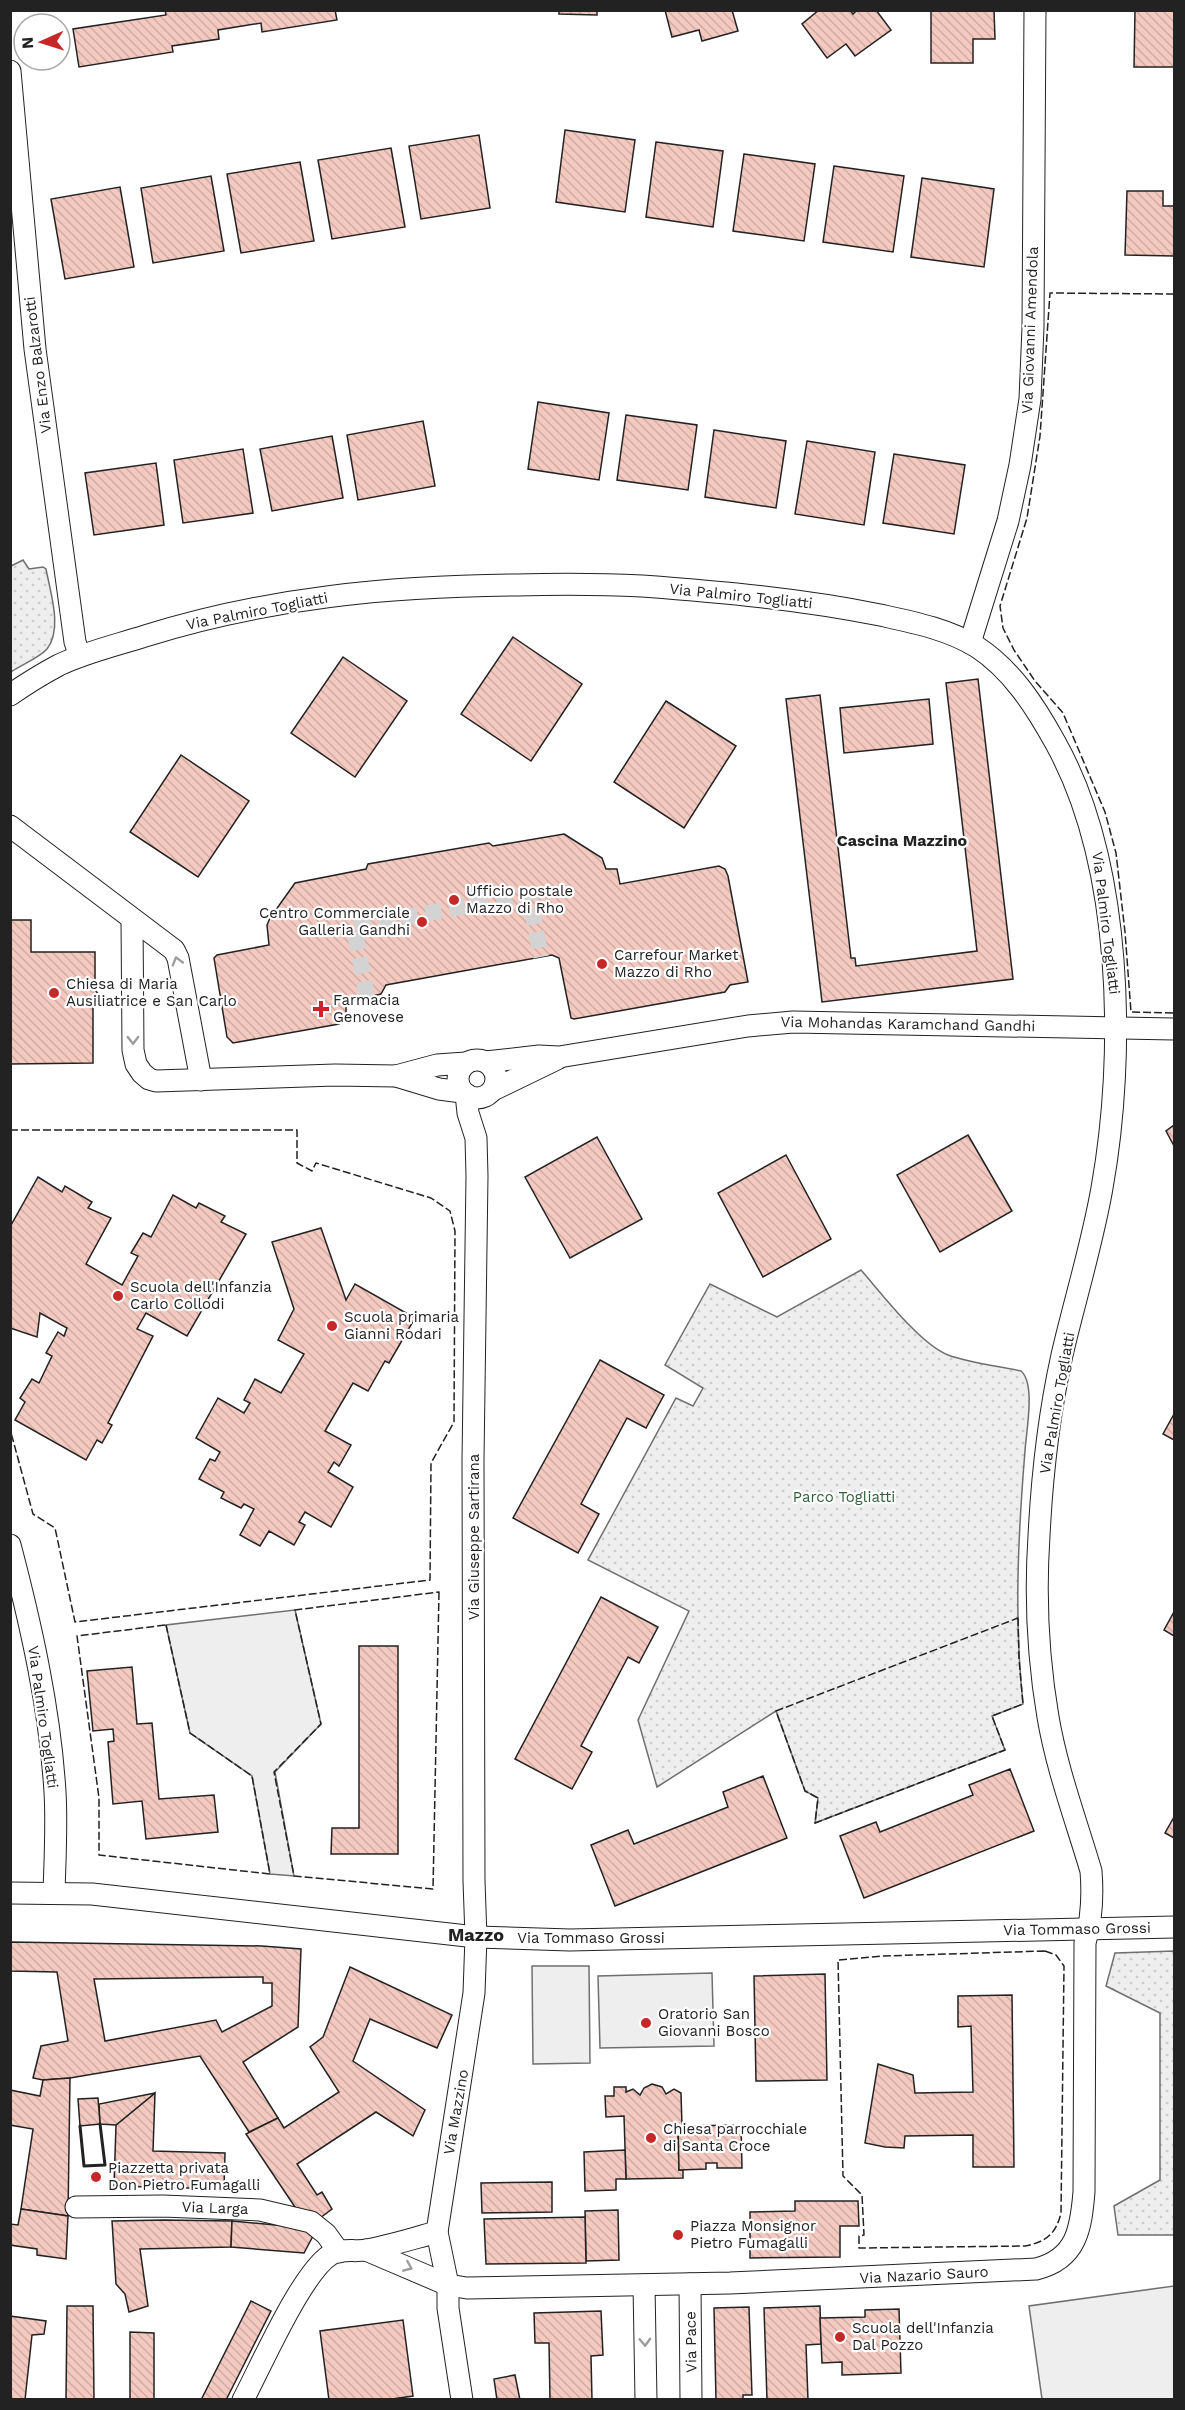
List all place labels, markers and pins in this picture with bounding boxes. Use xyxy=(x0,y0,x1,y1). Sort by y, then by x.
place label: Ufficio postale Mazzo di Rho xyxy=(466,882,573,917)
marker: Ufficio postale Mazzo di Rho xyxy=(447,893,461,907)
place label: Centro Commerciale Galleria Gandhi xyxy=(259,904,410,939)
marker: Centro Commerciale Galleria Gandhi xyxy=(415,915,429,929)
place label: Carrefour Market Mazzo di Rho xyxy=(614,946,739,981)
marker: Carrefour Market Mazzo di Rho xyxy=(595,957,609,971)
place label: Chiesa di Maria Ausiliatrice e San Carlo xyxy=(66,975,237,1010)
marker: Chiesa di Maria Ausiliatrice e San Carlo xyxy=(47,986,61,1000)
place label: Farmacia Genovese xyxy=(333,991,404,1026)
marker: Farmacia Genovese xyxy=(314,1002,328,1016)
place label: Scuola dell'Infanzia Carlo Collodi xyxy=(130,1278,272,1313)
marker: Scuola dell'Infanzia Carlo Collodi xyxy=(111,1289,125,1303)
place label: Scuola primaria Gianni Rodari xyxy=(344,1308,460,1343)
marker: Scuola primaria Gianni Rodari xyxy=(325,1319,339,1333)
place label: Oratorio San Giovanni Bosco xyxy=(658,2005,770,2040)
marker: Oratorio San Giovanni Bosco xyxy=(639,2016,653,2030)
place label: Chiesa parrocchiale di Santa Croce xyxy=(663,2120,807,2155)
marker: Chiesa parrocchiale di Santa Croce xyxy=(644,2131,658,2145)
place label: Piazzetta privata Don Pietro Fumagalli xyxy=(108,2159,260,2194)
marker: Piazzetta privata Don Pietro Fumagalli xyxy=(89,2170,103,2184)
place label: Piazza Monsignor Pietro Fumagalli xyxy=(690,2217,816,2252)
marker: Piazza Monsignor Pietro Fumagalli xyxy=(671,2228,685,2242)
place label: Scuola dell'Infanzia Dal Pozzo xyxy=(852,2319,994,2354)
marker: Scuola dell'Infanzia Dal Pozzo xyxy=(833,2330,847,2344)

